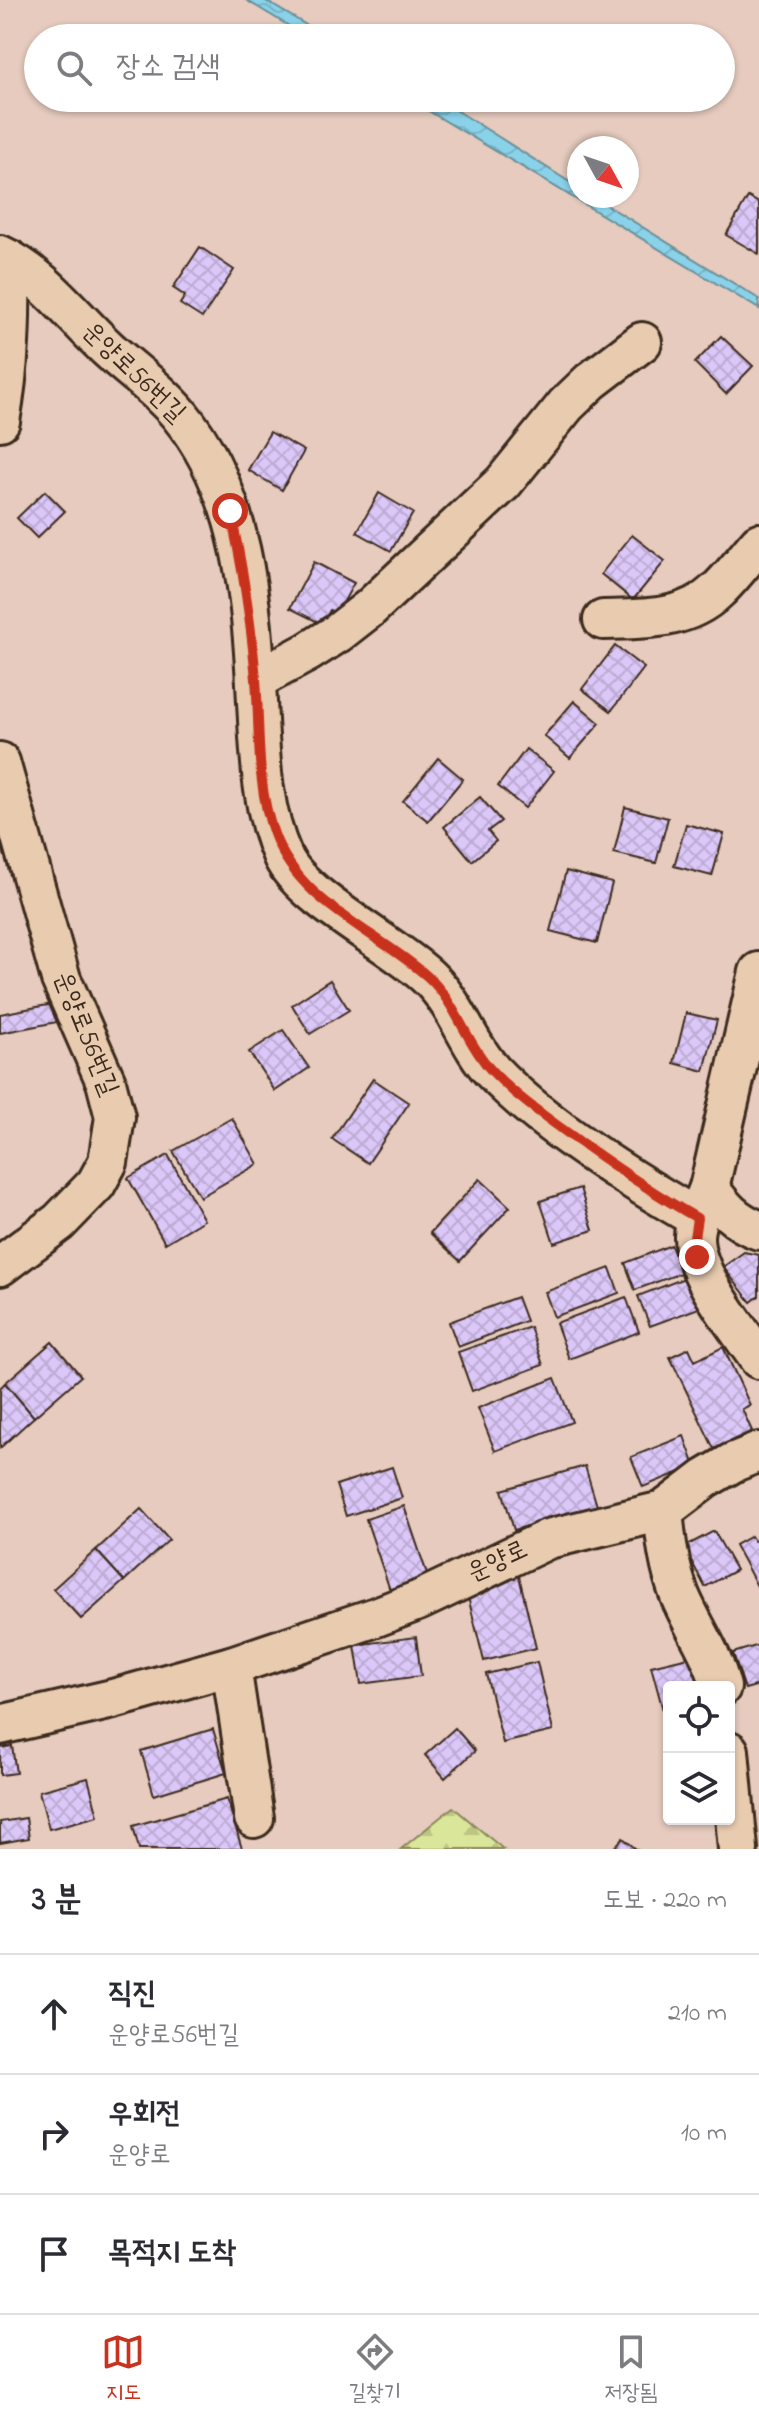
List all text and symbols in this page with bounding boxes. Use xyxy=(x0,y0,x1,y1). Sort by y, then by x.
search box xyxy=(24,24,735,112)
icon: search xyxy=(52,46,96,90)
text: 장소 검색 xyxy=(116,46,220,90)
north arrow xyxy=(567,136,639,208)
street label: 운양로56번길 xyxy=(73,314,193,432)
route start xyxy=(212,493,248,529)
street label: 운양로56번길 xyxy=(43,966,127,1102)
route end xyxy=(679,1239,715,1275)
street label: 운양로 xyxy=(462,1532,534,1592)
map controls xyxy=(663,1681,735,1825)
button: locate xyxy=(663,1681,735,1753)
button: layers xyxy=(663,1753,735,1825)
text: 3 분 xyxy=(32,1876,82,1926)
text: 도보 · 220 m xyxy=(603,1882,727,1920)
text: 직진 xyxy=(108,1973,156,2017)
icon: ahead xyxy=(32,1992,76,2036)
text: 210 m xyxy=(668,1995,727,2033)
text: 운양로56번길 xyxy=(108,2017,239,2055)
text: 우회전 xyxy=(108,2093,180,2137)
icon: right xyxy=(32,2112,76,2156)
text: 10 m xyxy=(681,2115,727,2153)
text: 운양로 xyxy=(108,2137,171,2175)
icon: arrive xyxy=(32,2232,76,2276)
text: 목적지 도착 xyxy=(108,2232,236,2276)
tab: 지도 xyxy=(101,2330,145,2410)
tab: 길찾기 xyxy=(348,2330,401,2410)
tab: 저장됨 xyxy=(604,2330,658,2410)

